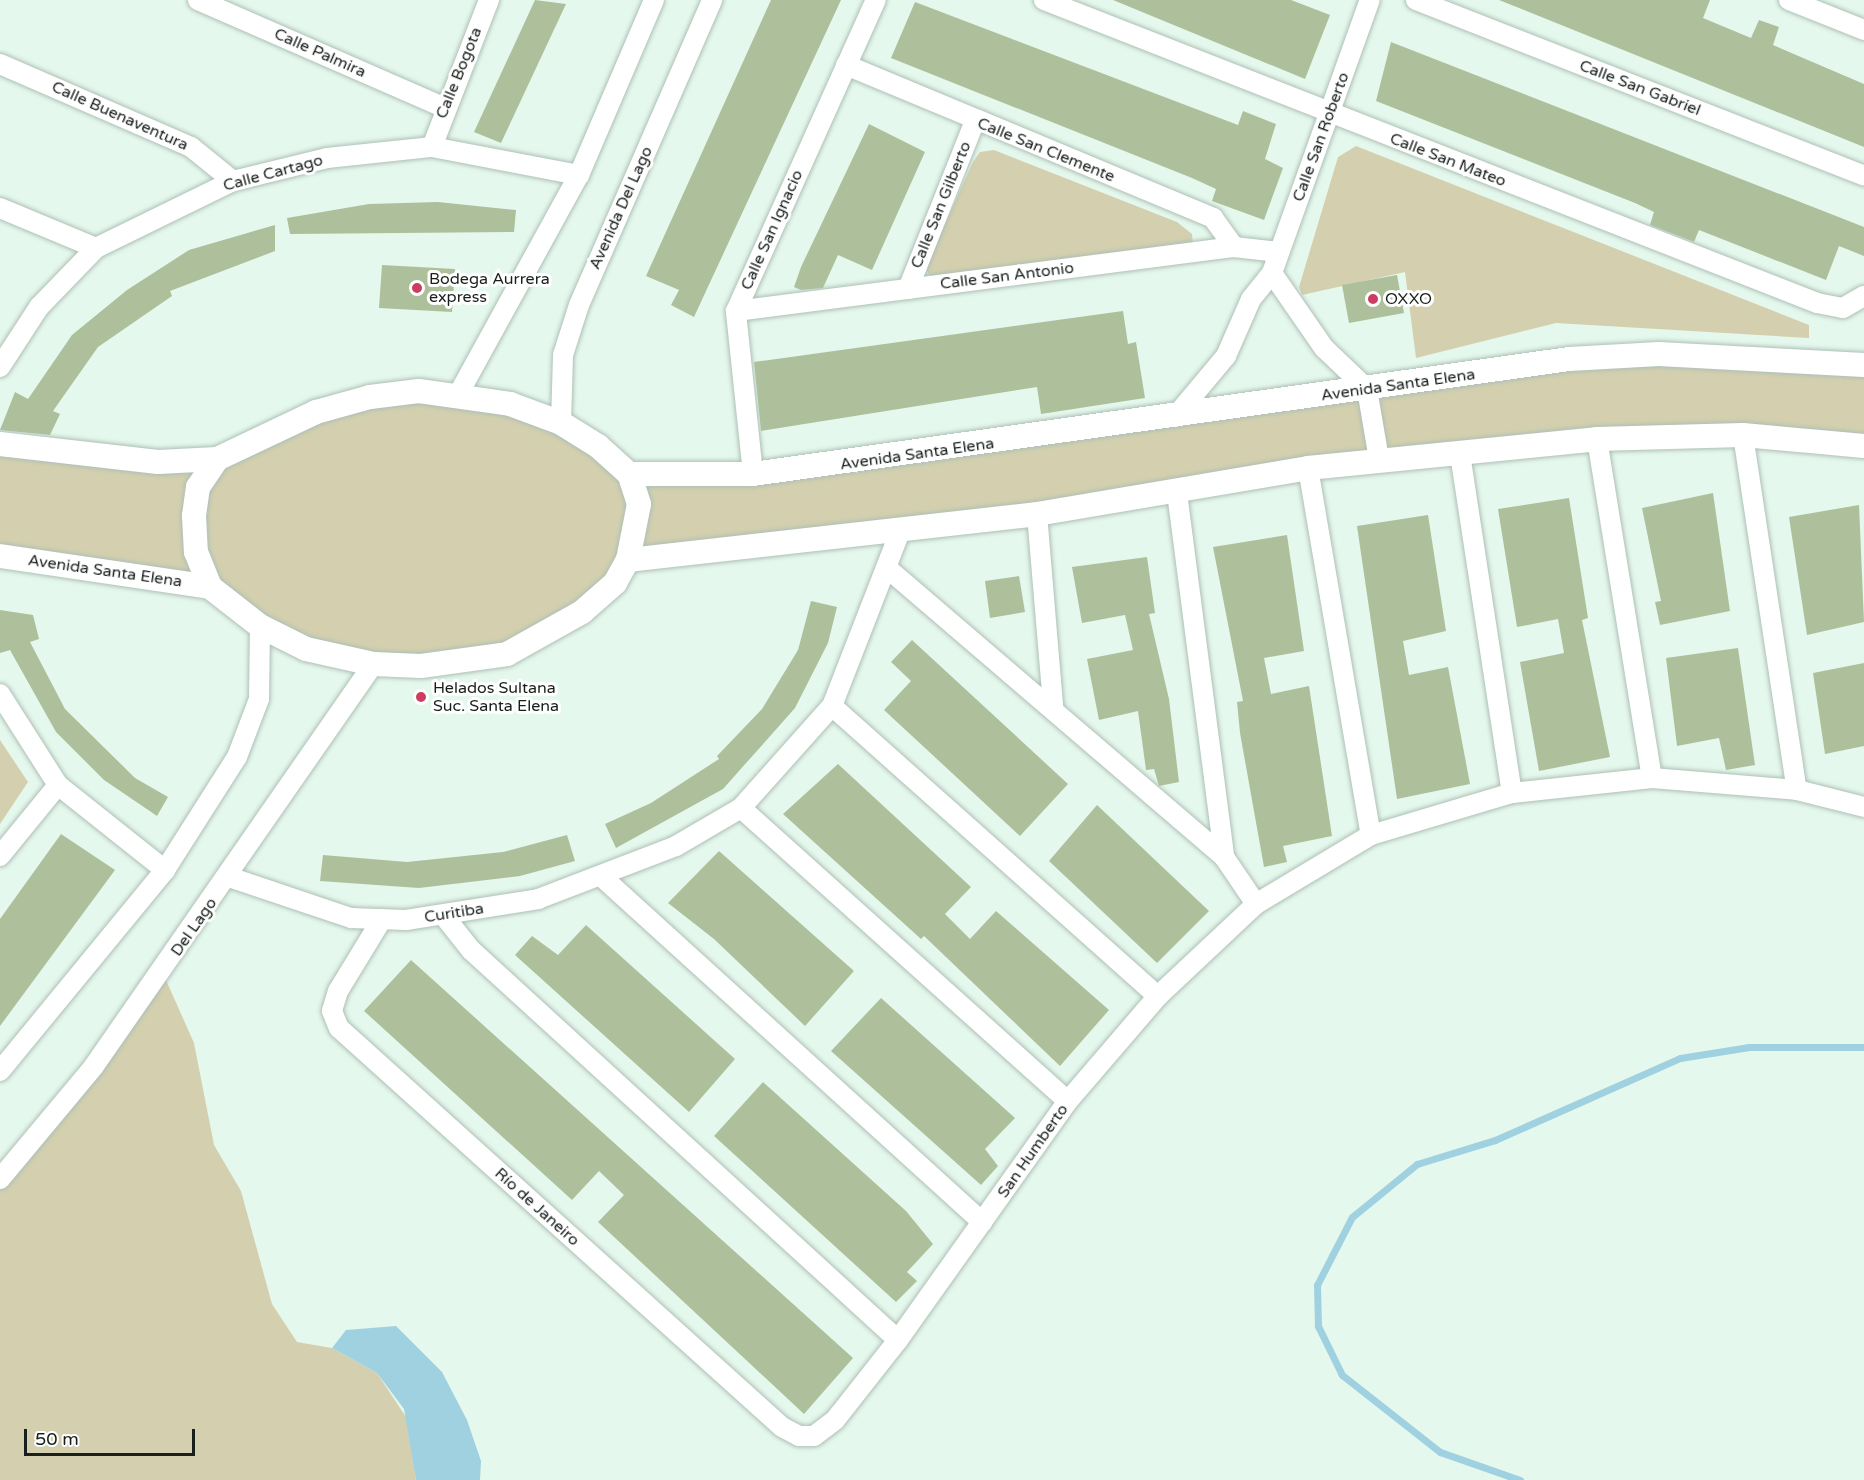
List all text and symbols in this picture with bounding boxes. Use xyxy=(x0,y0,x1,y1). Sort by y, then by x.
street label: Calle Palmira xyxy=(271,24,369,82)
street label: Calle Bogota xyxy=(432,24,486,122)
street label: Calle San Gabriel xyxy=(1577,56,1703,120)
street label: Calle San Roberto xyxy=(1289,70,1353,204)
street label: Calle Buenaventura xyxy=(49,77,191,155)
street label: Calle San Clemente xyxy=(974,114,1118,186)
street label: Calle San Mateo xyxy=(1387,129,1509,191)
street label: Calle San Gilberto xyxy=(907,139,975,271)
street label: Avenida Del Lago xyxy=(585,143,657,273)
street label: Calle Cartago xyxy=(221,150,325,196)
street label: Calle San Ignacio xyxy=(737,167,807,293)
street label: Calle San Antonio xyxy=(939,258,1075,294)
place label: Bodega Aurrera express xyxy=(429,269,550,307)
marker: Bodega Aurrera express xyxy=(410,281,424,295)
place label: OXXO xyxy=(1385,289,1432,309)
marker: OXXO xyxy=(1366,292,1380,306)
street label: Avenida Santa Elena xyxy=(1320,365,1476,405)
street label: Avenida Santa Elena xyxy=(839,434,995,474)
street label: Avenida Santa Elena xyxy=(27,551,183,591)
place label: Helados Sultana Suc. Santa Elena xyxy=(433,678,559,716)
marker: Helados Sultana Suc. Santa Elena xyxy=(414,690,428,704)
street label: Del Lago xyxy=(167,894,221,960)
street label: Curitiba xyxy=(423,899,485,927)
street label: San Humberto xyxy=(994,1100,1072,1202)
street label: Río de Janeiro xyxy=(491,1164,583,1250)
scale bar xyxy=(27,1417,198,1455)
text: 50 m xyxy=(35,1428,79,1450)

